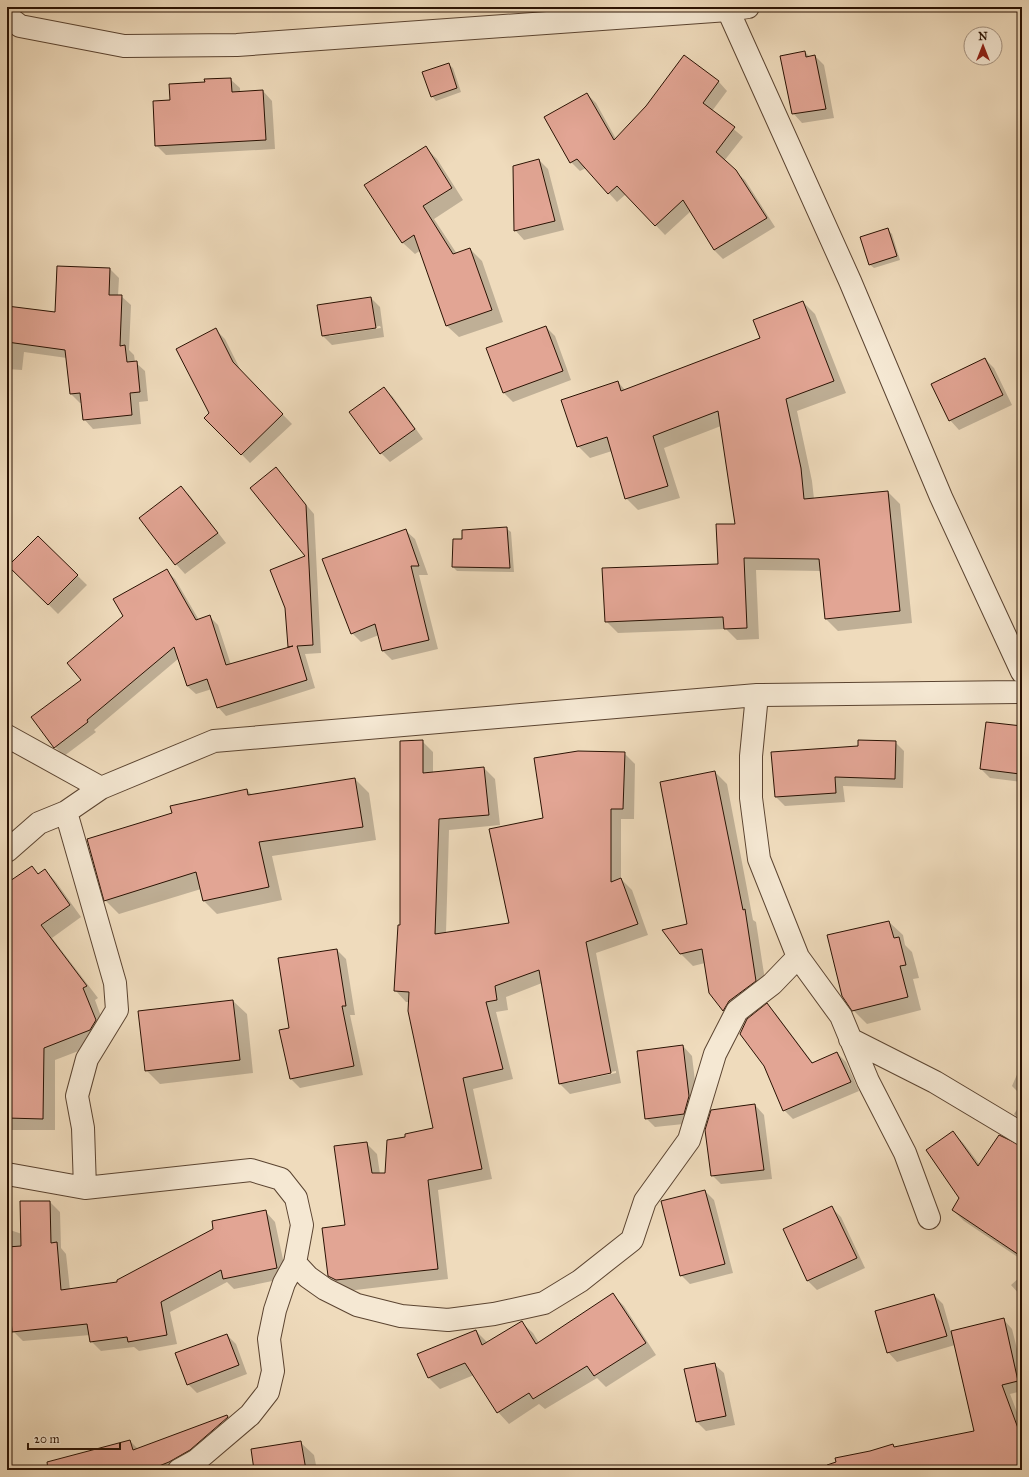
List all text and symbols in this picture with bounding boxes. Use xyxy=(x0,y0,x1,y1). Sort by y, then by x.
north arrow xyxy=(963,26,1003,66)
text: N xyxy=(978,30,988,43)
scale bar xyxy=(28,1425,120,1451)
text: 20 m xyxy=(34,1432,60,1446)

